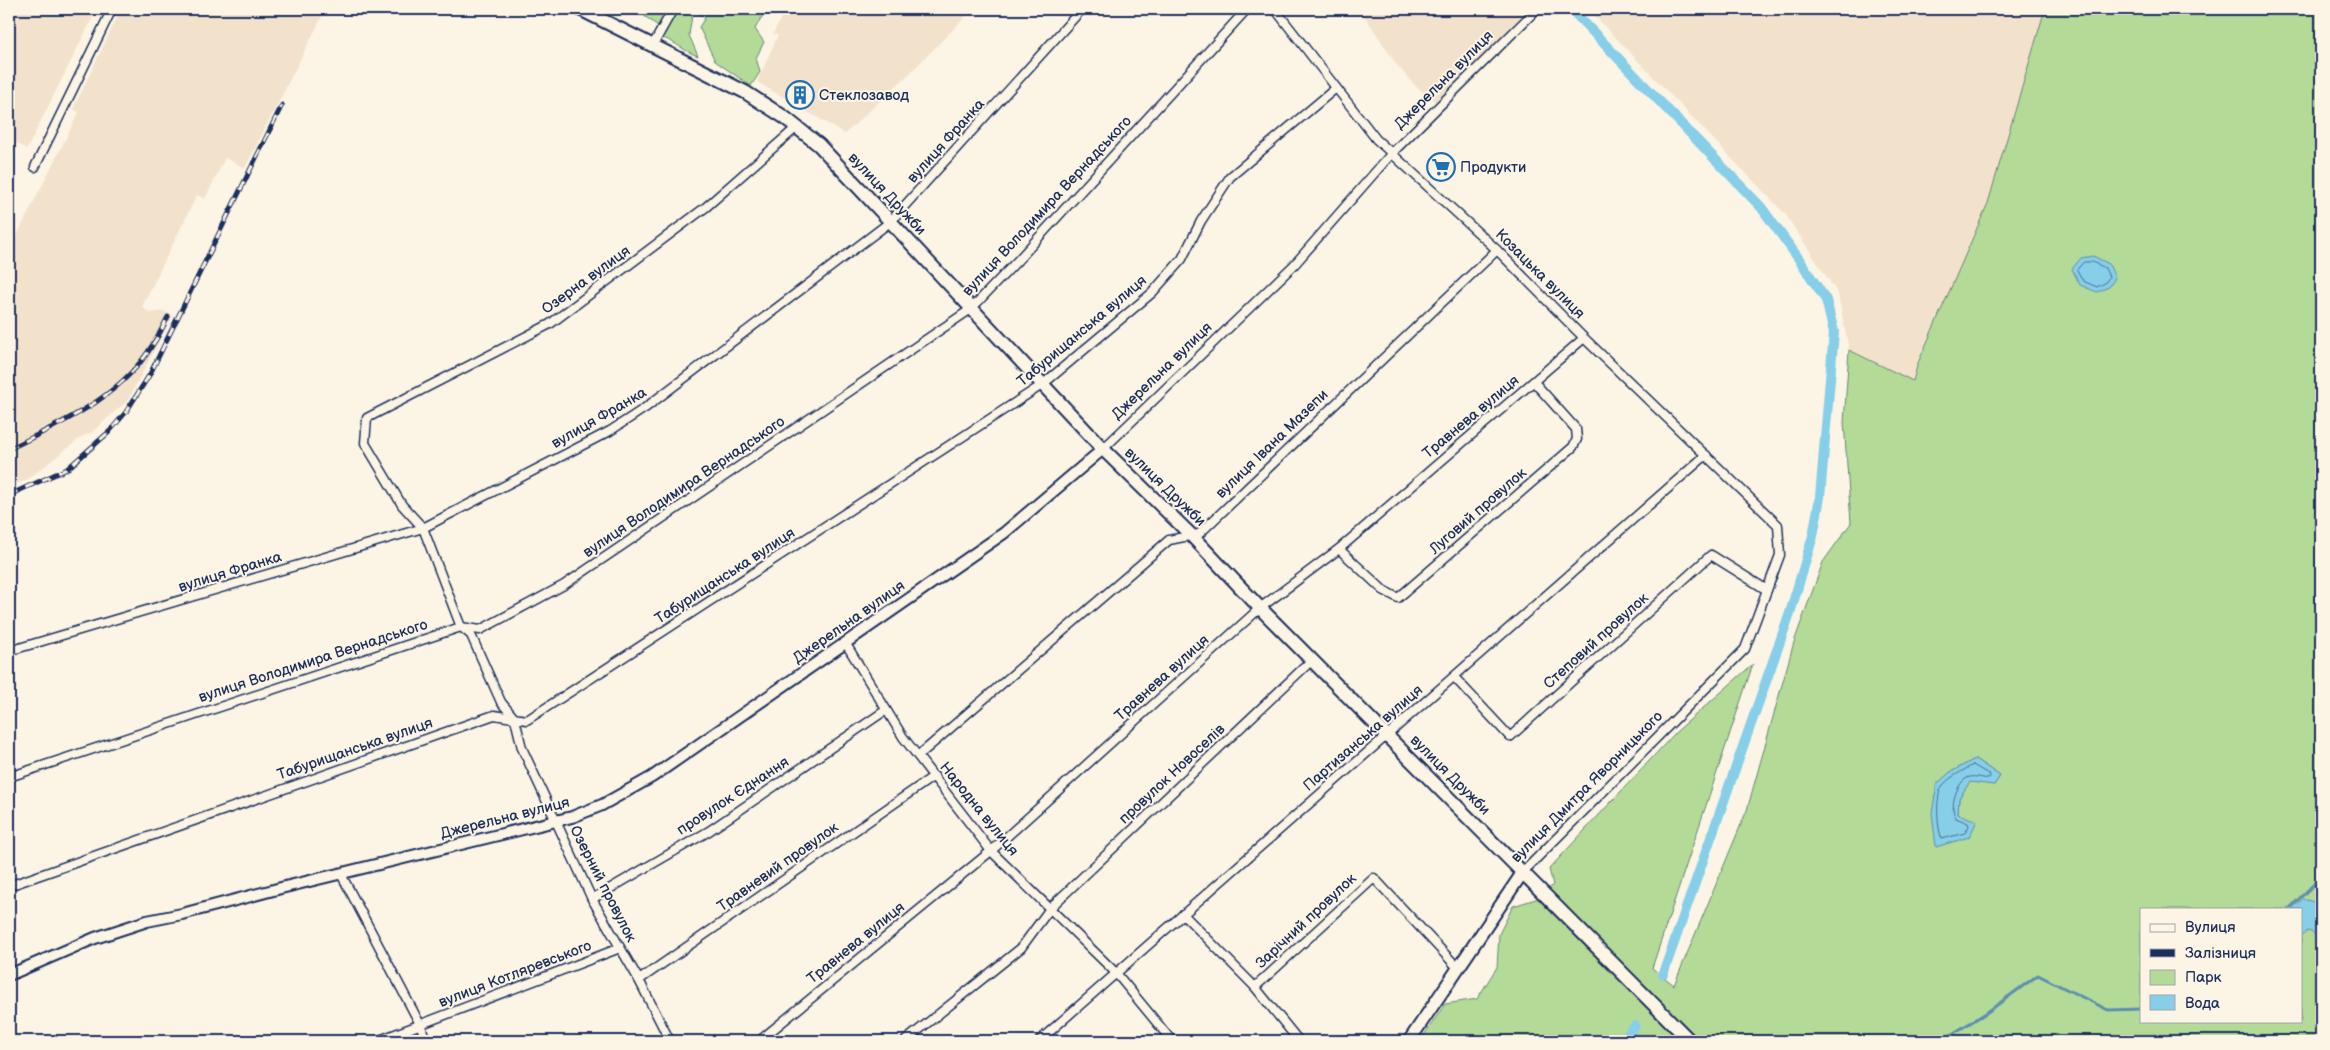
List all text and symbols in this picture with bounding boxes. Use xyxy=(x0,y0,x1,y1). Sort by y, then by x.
street label: Джерельна вулиця xyxy=(1390,26,1498,134)
building icon: Стеклозавод xyxy=(785,80,815,110)
place label: Стеклозавод xyxy=(819,86,909,105)
street label: вулиця Франка xyxy=(903,95,989,187)
street label: вулиця Володимира Вернадського xyxy=(958,112,1136,300)
street label: вулиця Дружби xyxy=(844,149,930,239)
supermarket icon: Продукти xyxy=(1426,152,1456,182)
place label: Продукти xyxy=(1460,158,1526,177)
street label: Козацька вулиця xyxy=(1491,225,1589,323)
street label: Озерна вулиця xyxy=(538,241,634,319)
street label: Табурищанська вулиця xyxy=(1013,271,1151,391)
street label: Джерельна вулиця xyxy=(1108,318,1216,424)
street label: Травнева вулиця xyxy=(1419,371,1523,463)
street label: вулиця Франка xyxy=(548,383,650,453)
street label: вулиця Івана Мазепи xyxy=(1212,385,1332,503)
street label: вулиця Володимира Вернадського xyxy=(579,412,789,562)
street label: вулиця Дружби xyxy=(1120,443,1210,531)
street label: Луговий провулок xyxy=(1425,464,1531,559)
street label: Табурищанська вулиця xyxy=(651,524,799,628)
street label: вулиця Франка xyxy=(176,547,284,597)
street label: Джерельна вулиця xyxy=(789,576,909,668)
street label: Степовий провулок xyxy=(1540,589,1652,693)
street label: вулиця Володимира Вернадського xyxy=(196,615,430,707)
street label: Травнева вулиця xyxy=(1111,631,1213,725)
street label: Партизанська вулиця xyxy=(1299,681,1427,795)
street label: вулиця Дмитра Яворницького xyxy=(1507,707,1667,867)
street label: Табурищанська вулиця xyxy=(275,713,435,785)
street label: провулок Новоселів xyxy=(1115,720,1229,828)
street label: вулиця Дружби xyxy=(1406,731,1494,819)
street label: провулок Єднання xyxy=(673,753,793,839)
street label: Народна вулиця xyxy=(935,758,1023,860)
street label: Джерельна вулиця xyxy=(438,793,572,843)
street label: Травневий провулок xyxy=(714,818,842,916)
street label: Озерний провулок xyxy=(565,823,641,946)
street label: Зарічний провулок xyxy=(1252,869,1360,973)
street label: Травнева вулиця xyxy=(803,898,909,988)
legend xyxy=(2140,908,2302,1022)
text: Вулиця xyxy=(2185,918,2236,937)
street label: вулиця Котляревського xyxy=(436,936,594,1012)
text: Залізниця xyxy=(2185,944,2256,963)
text: Парк xyxy=(2185,968,2222,987)
text: Вода xyxy=(2185,994,2220,1013)

